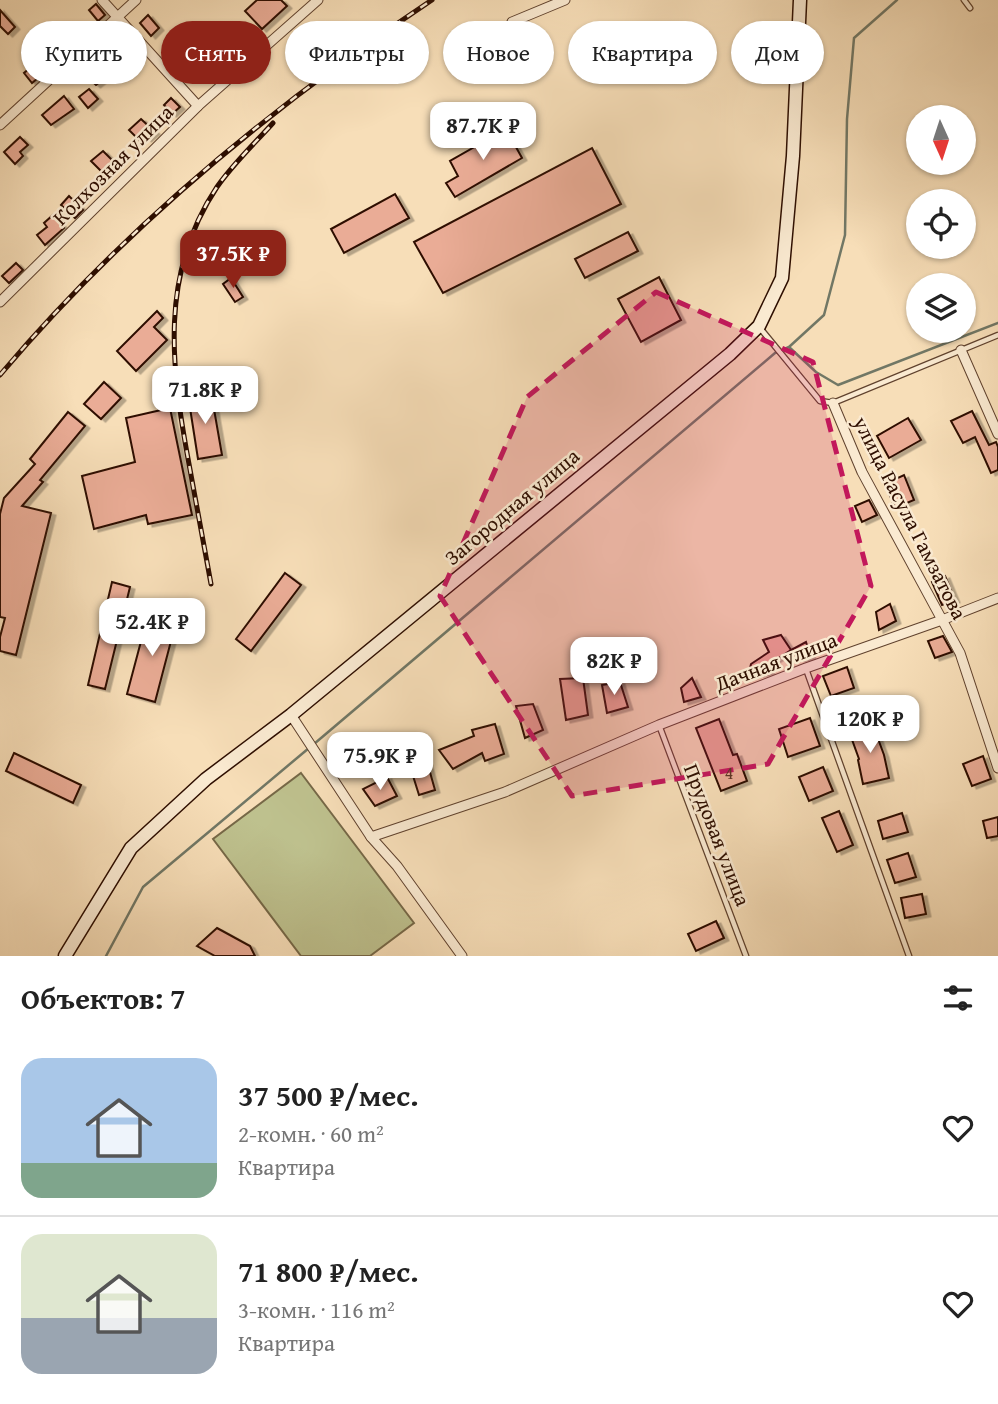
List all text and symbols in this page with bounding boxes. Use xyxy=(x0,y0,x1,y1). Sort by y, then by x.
chip: Купить xyxy=(21,21,147,84)
chip: Снять xyxy=(161,21,271,84)
chip: Фильтры xyxy=(285,21,429,84)
chip: Новое xyxy=(443,21,554,84)
chip: Квартира xyxy=(568,21,717,84)
chip: Дом xyxy=(731,21,824,84)
street label: Колхозная улица xyxy=(45,97,180,232)
pin: 87.7K ₽ xyxy=(418,102,548,162)
north arrow xyxy=(906,105,976,175)
map controls xyxy=(906,105,976,343)
text: 87.7K ₽ xyxy=(446,108,520,141)
button: locate xyxy=(906,189,976,259)
pin: 37.5K ₽ xyxy=(168,230,298,290)
text: 37.5K ₽ xyxy=(196,236,270,269)
button: layers xyxy=(906,273,976,343)
pin: 71.8K ₽ xyxy=(140,366,270,426)
text: 71.8K ₽ xyxy=(168,372,242,405)
street label: улица Расула Гамзатова xyxy=(845,410,975,625)
street label: Загородная улица xyxy=(437,441,586,572)
pin: 52.4K ₽ xyxy=(87,598,217,658)
text: 52.4K ₽ xyxy=(115,604,189,637)
street label: Дачная улица xyxy=(709,624,841,699)
pin: 82K ₽ xyxy=(565,638,663,697)
text: 82K ₽ xyxy=(586,643,642,676)
pin: 120K ₽ xyxy=(813,696,927,755)
text: 120K ₽ xyxy=(836,701,904,734)
pin: 75.9K ₽ xyxy=(315,732,445,792)
text: 75.9K ₽ xyxy=(343,738,417,771)
street label: Прудовая улица xyxy=(676,759,759,910)
house number: 4 xyxy=(725,759,733,786)
text: Объектов: 7 xyxy=(21,976,185,1020)
icon: filters xyxy=(939,979,977,1017)
text: 37 500 ₽/мес. xyxy=(238,1073,419,1117)
icon: home xyxy=(77,1086,161,1170)
icon: heart xyxy=(939,1109,977,1147)
text: 2-комн. · 60 m² xyxy=(238,1117,384,1150)
text: Квартира xyxy=(238,1150,335,1183)
text: 71 800 ₽/мес. xyxy=(238,1249,419,1293)
icon: home xyxy=(77,1262,161,1346)
icon: heart xyxy=(939,1285,977,1323)
text: 3-комн. · 116 m² xyxy=(238,1293,395,1326)
text: Квартира xyxy=(238,1326,335,1359)

